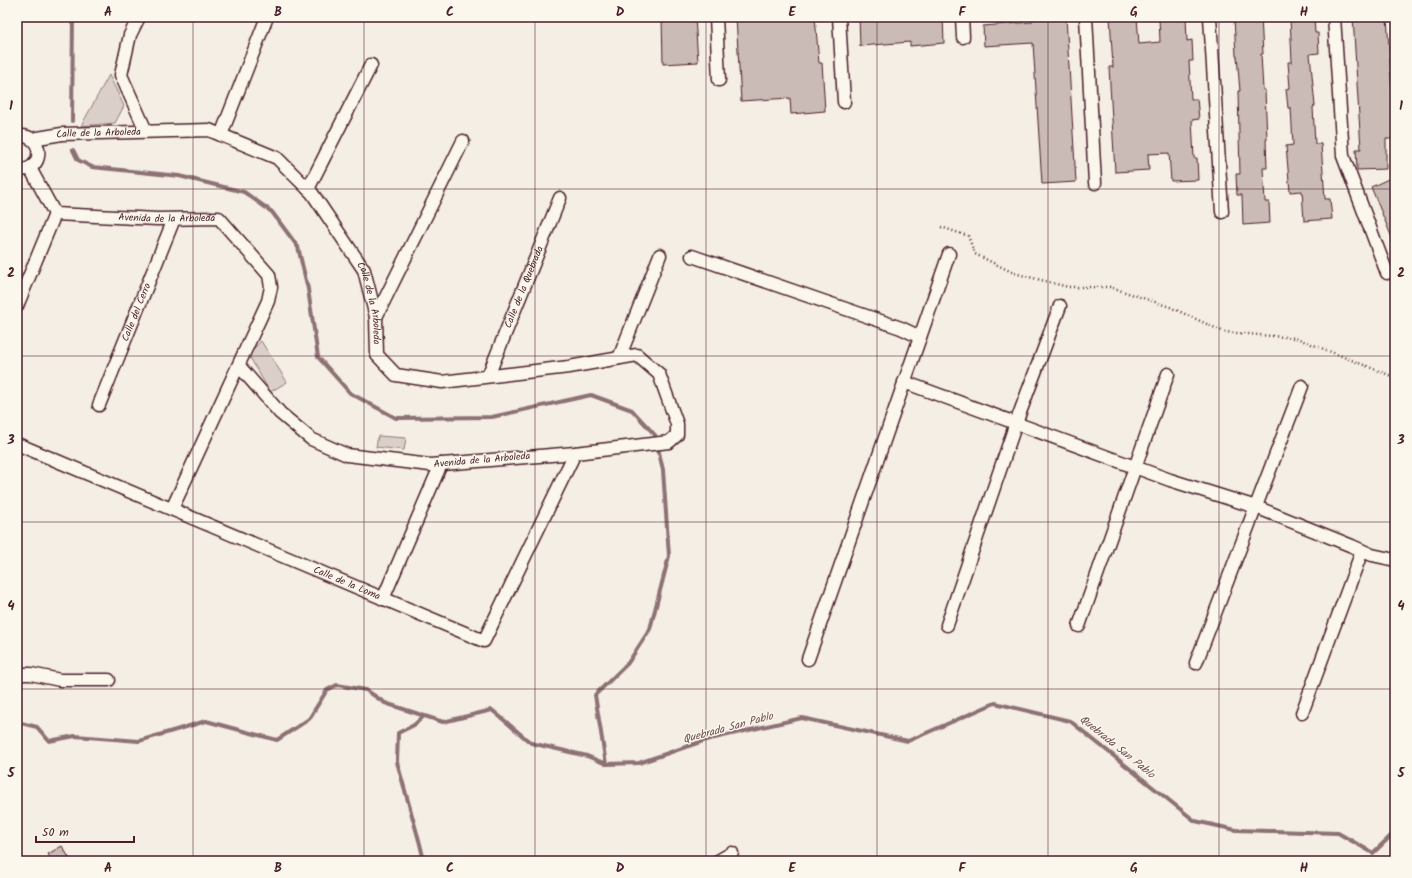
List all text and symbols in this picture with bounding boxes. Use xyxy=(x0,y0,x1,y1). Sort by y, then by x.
text: A xyxy=(104,2,112,23)
text: B xyxy=(274,2,282,23)
text: C xyxy=(446,2,454,23)
text: D xyxy=(616,2,625,23)
text: E xyxy=(788,2,796,23)
text: F xyxy=(958,2,966,23)
text: G xyxy=(1130,2,1138,23)
text: H xyxy=(1300,2,1309,23)
text: 1 xyxy=(9,96,13,117)
text: 1 xyxy=(1399,96,1403,117)
street label: Calle de la Arboleda xyxy=(55,124,141,143)
street label: Avenida de la Arboleda xyxy=(118,209,216,227)
street label: Calle de la Quebrada xyxy=(500,243,548,331)
street label: Calle de la Arboleda xyxy=(352,258,385,345)
text: 2 xyxy=(7,263,15,284)
text: 2 xyxy=(1397,263,1405,284)
street label: Calle del Cerro xyxy=(117,280,156,344)
text: 3 xyxy=(6,430,15,451)
text: 3 xyxy=(1396,430,1405,451)
street label: Avenida de la Arboleda xyxy=(433,448,531,472)
street label: Calle de la Loma xyxy=(311,562,383,605)
text: 4 xyxy=(7,596,15,617)
text: 4 xyxy=(1397,596,1405,617)
water label: Quebrada San Pablo xyxy=(681,707,776,749)
water label: Quebrada San Pablo xyxy=(1075,711,1160,784)
text: 5 xyxy=(7,763,16,784)
text: 5 xyxy=(1397,763,1406,784)
scale bar xyxy=(36,818,134,844)
text: 50 m xyxy=(42,823,69,842)
text: A xyxy=(104,858,112,878)
text: B xyxy=(274,858,282,878)
text: C xyxy=(446,858,454,878)
text: D xyxy=(616,858,625,878)
text: E xyxy=(788,858,796,878)
text: F xyxy=(958,858,966,878)
text: G xyxy=(1130,858,1138,878)
text: H xyxy=(1300,858,1309,878)

